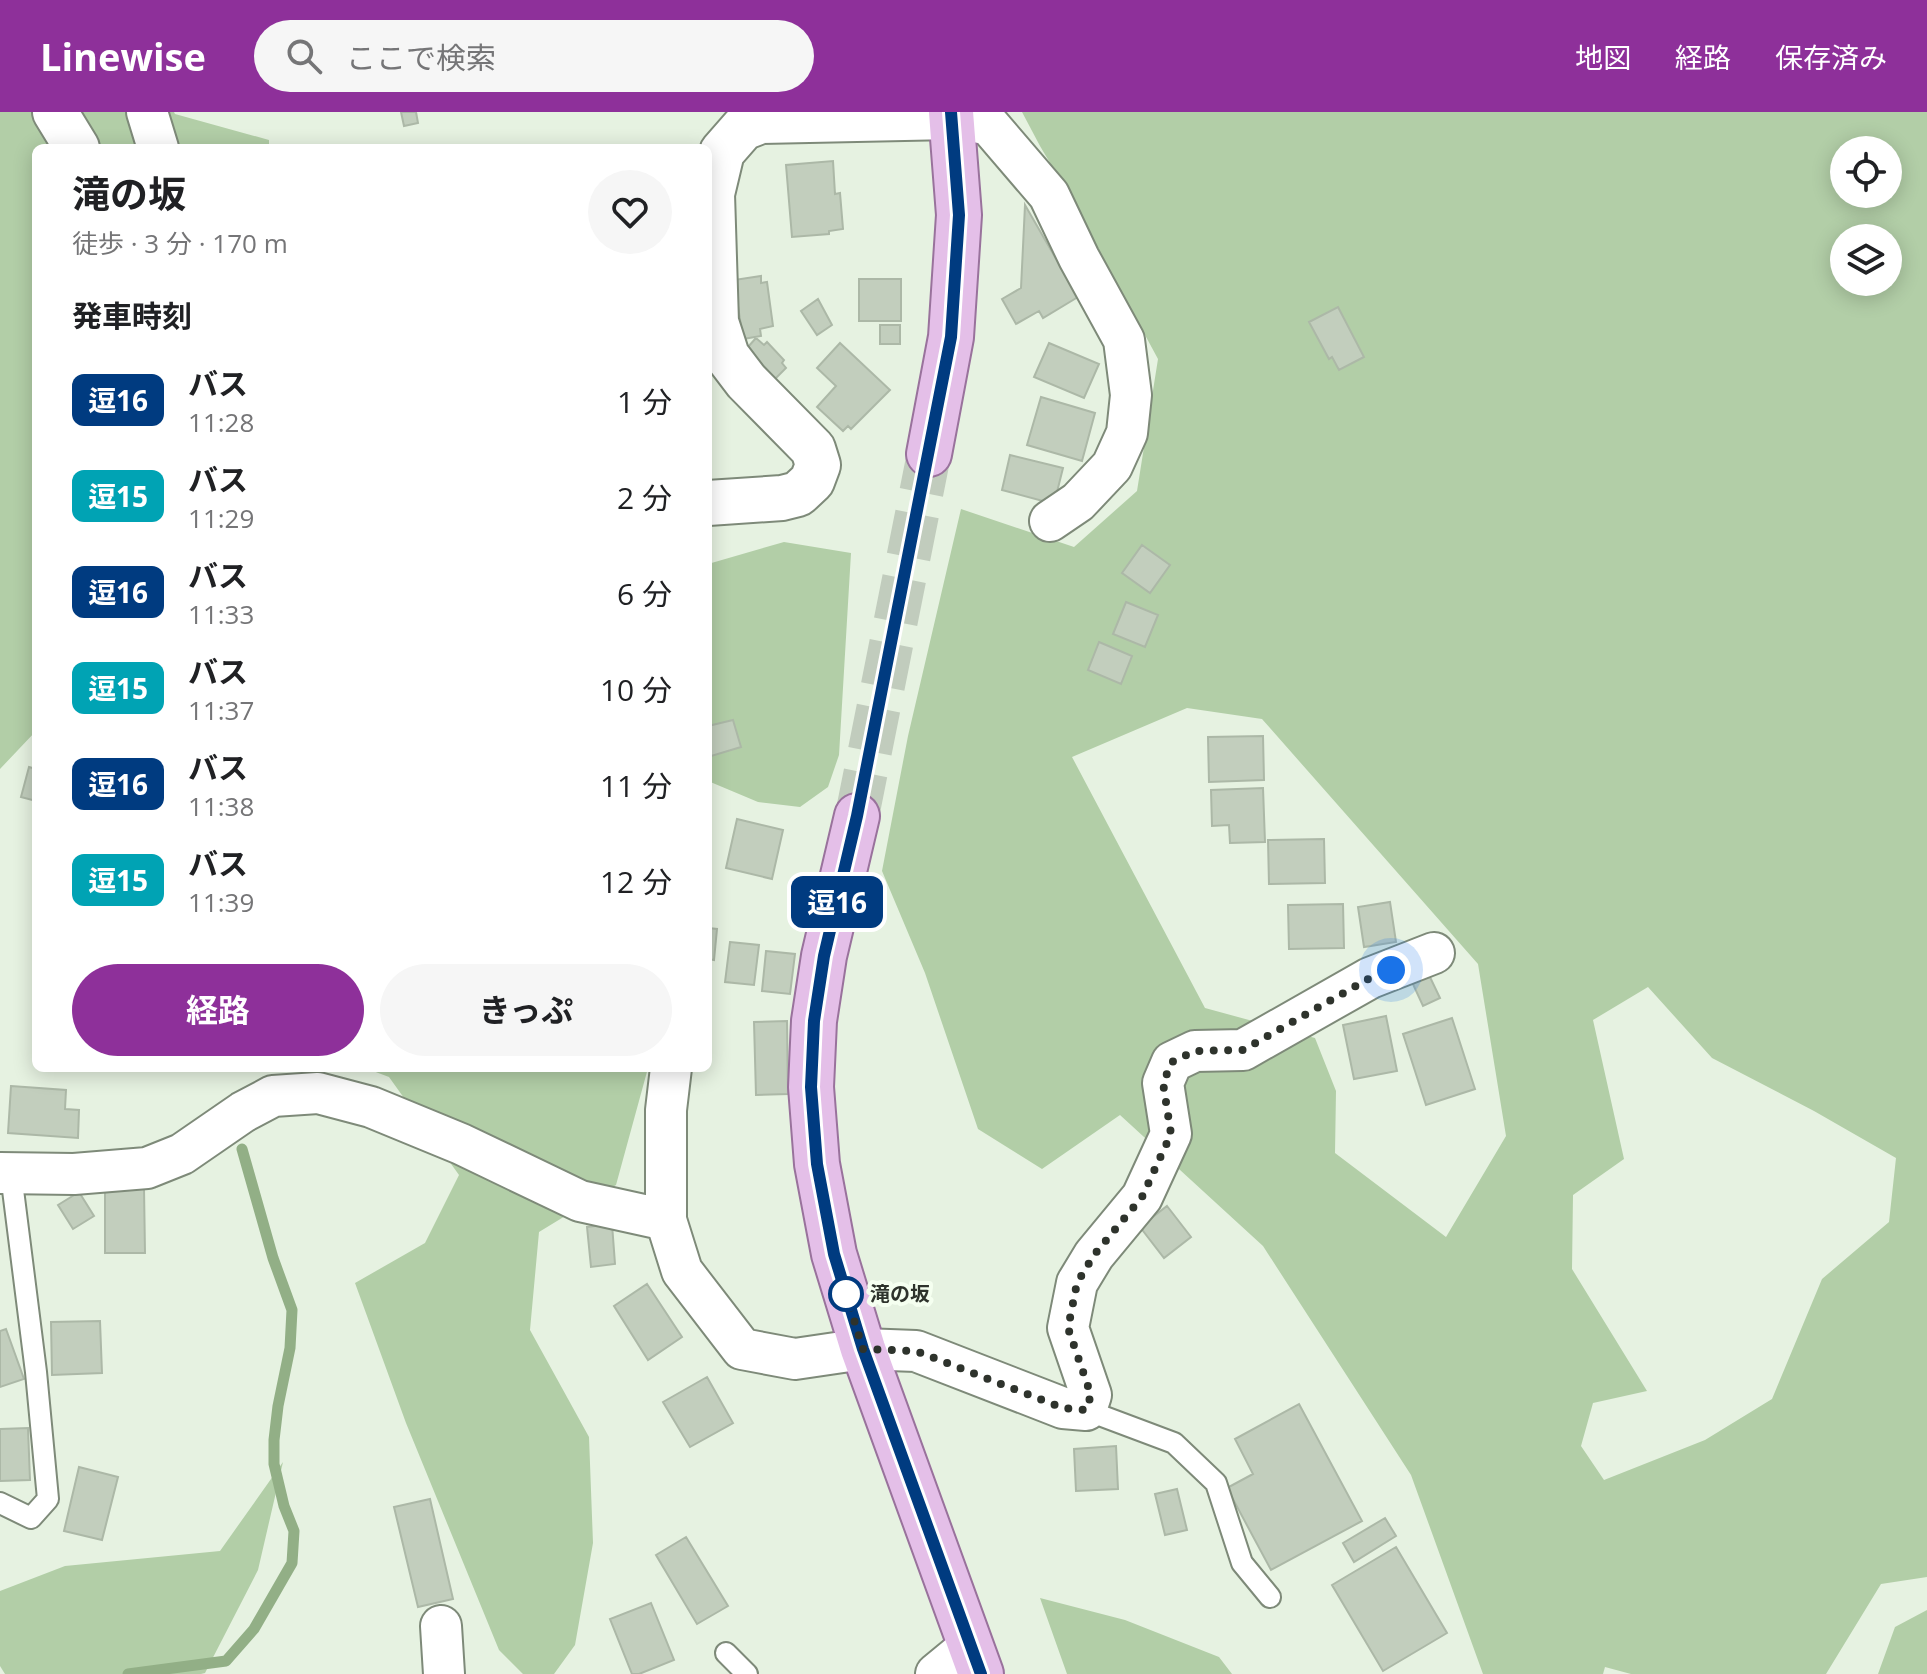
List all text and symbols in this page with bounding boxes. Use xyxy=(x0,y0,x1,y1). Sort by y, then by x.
search box xyxy=(254,20,814,92)
text: Linewise xyxy=(40,30,206,82)
icon: search xyxy=(282,34,326,78)
text: ここで検索 xyxy=(346,37,496,78)
text: 地図 xyxy=(1575,38,1631,76)
text: 経路 xyxy=(1675,38,1731,76)
text: 保存済み xyxy=(1775,38,1887,76)
map controls xyxy=(1830,136,1902,296)
button: locate xyxy=(1830,136,1902,208)
text: 滝の坂 xyxy=(72,167,186,219)
button: heart xyxy=(588,170,672,254)
button: layers xyxy=(1830,224,1902,296)
text: 徒歩 · 3 分 · 170 m xyxy=(72,225,288,261)
text: 発車時刻 xyxy=(72,295,192,336)
text: バス xyxy=(188,363,248,404)
text: 逗16 xyxy=(88,381,148,419)
text: 1 分 xyxy=(617,381,672,422)
text: 11:28 xyxy=(188,404,254,440)
text: バス xyxy=(188,459,248,500)
text: 逗15 xyxy=(88,477,148,515)
text: 2 分 xyxy=(617,477,672,518)
text: 11:29 xyxy=(188,500,254,536)
text: バス xyxy=(188,555,248,596)
text: 逗16 xyxy=(88,573,148,611)
text: 6 分 xyxy=(617,573,672,614)
text: 11:33 xyxy=(188,596,254,632)
text: バス xyxy=(188,651,248,692)
text: 逗15 xyxy=(88,669,148,707)
text: 10 分 xyxy=(600,669,672,710)
text: 11:37 xyxy=(188,692,254,728)
text: バス xyxy=(188,747,248,788)
text: 逗16 xyxy=(88,765,148,803)
text: 11 分 xyxy=(600,765,672,806)
text: 11:38 xyxy=(188,788,254,824)
text: バス xyxy=(188,843,248,884)
text: 逗15 xyxy=(88,861,148,899)
text: 12 分 xyxy=(600,861,672,902)
line badge: 逗16 xyxy=(791,876,883,928)
text: 逗16 xyxy=(807,883,867,921)
text: 11:39 xyxy=(188,884,254,920)
your location xyxy=(1371,950,1411,990)
button: 経路 xyxy=(72,964,364,1056)
button: きっぷ xyxy=(380,964,672,1056)
marker: 滝の坂 xyxy=(829,1277,863,1311)
place label: 滝の坂 xyxy=(870,1280,930,1307)

